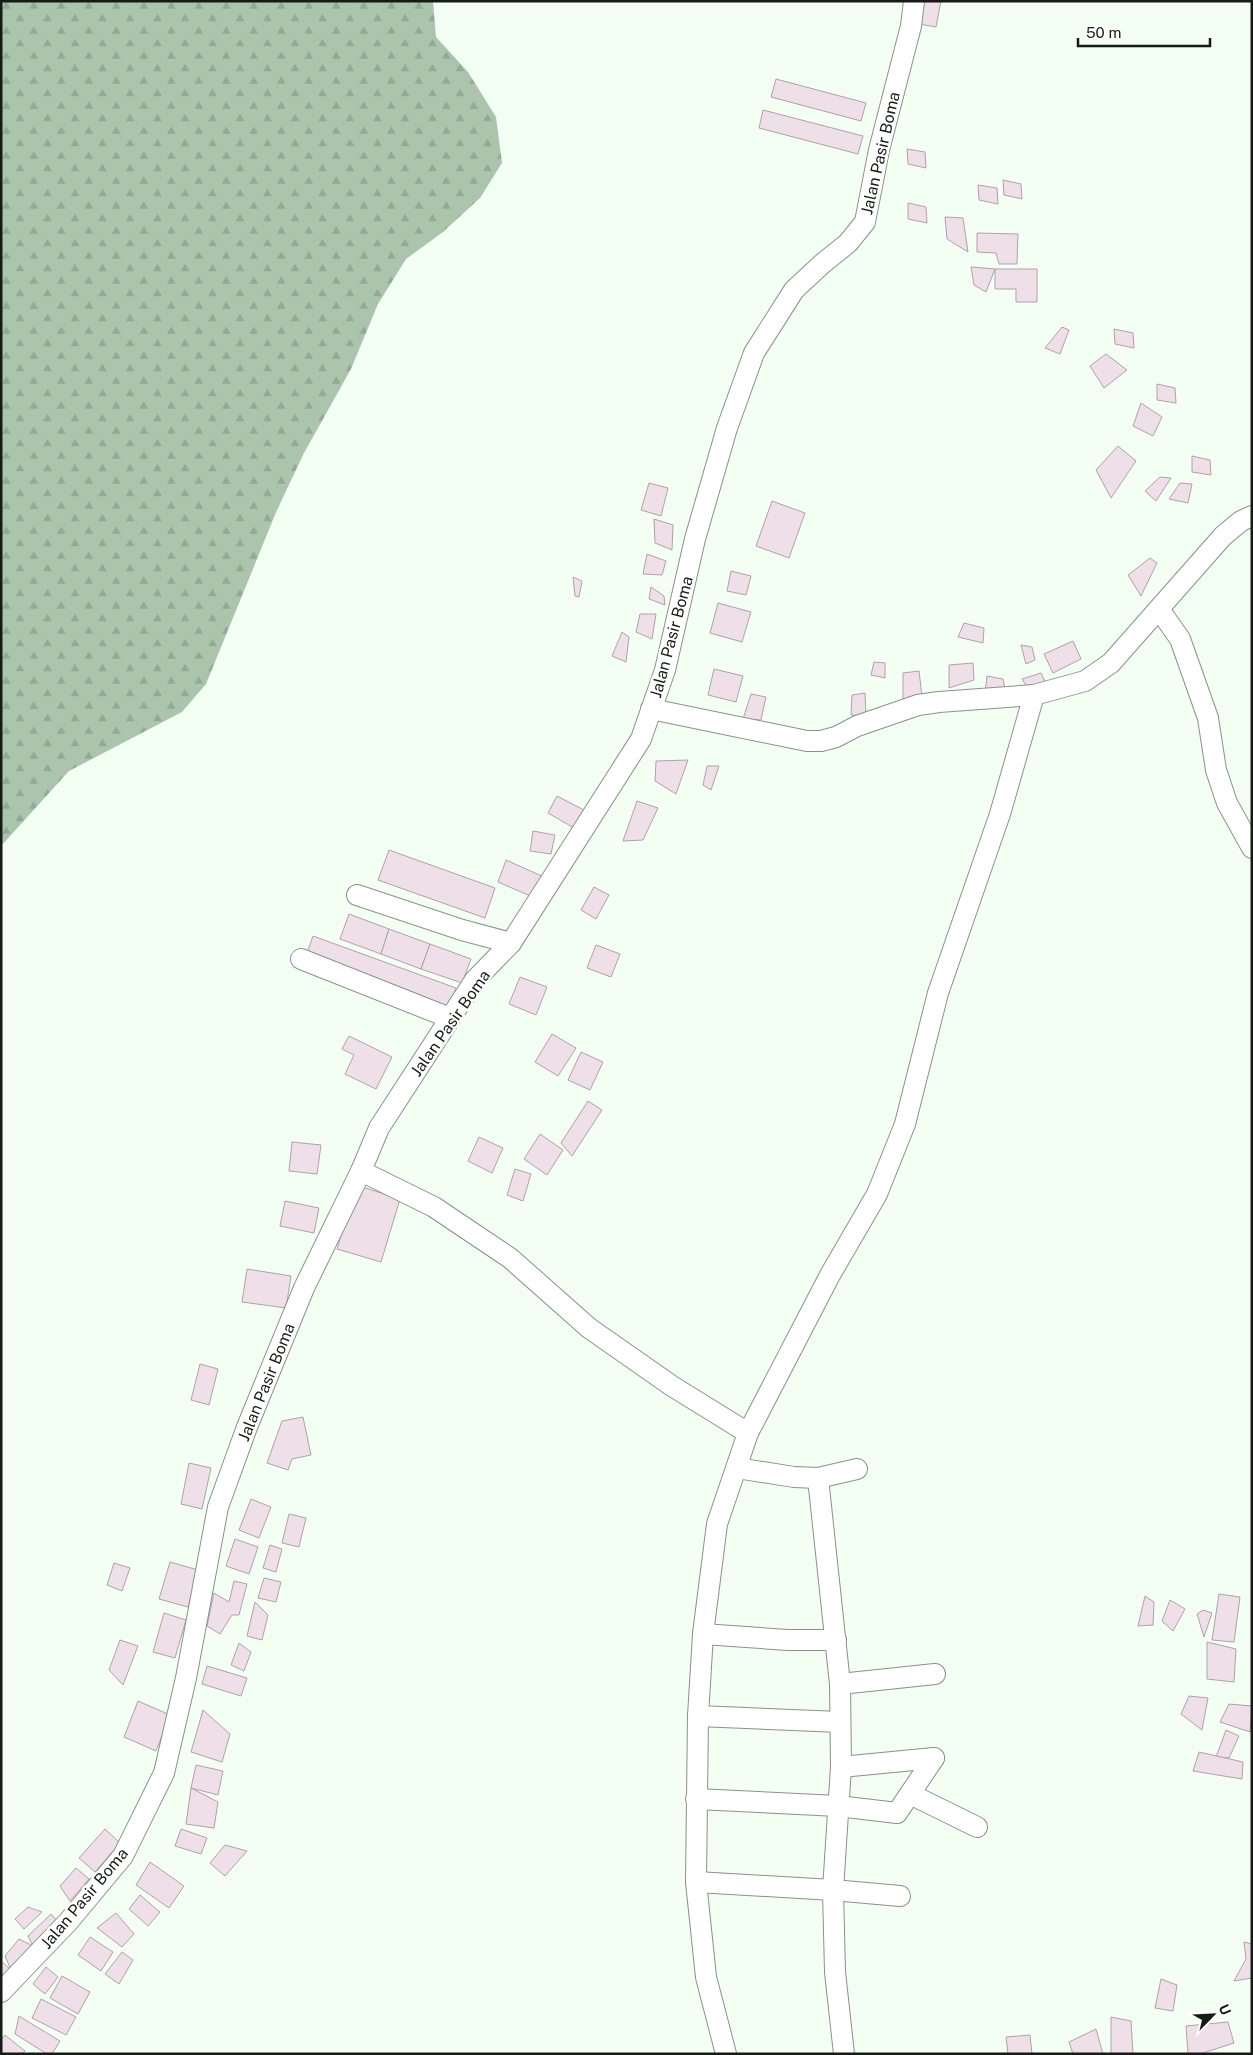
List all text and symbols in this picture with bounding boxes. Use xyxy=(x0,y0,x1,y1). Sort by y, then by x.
scale bar xyxy=(1078,15,1210,47)
text: 50 m xyxy=(1086,24,1121,41)
street label: Jalan Pasir Boma xyxy=(857,90,904,216)
street label: Jalan Pasir Boma xyxy=(646,574,697,700)
street label: Jalan Pasir Boma xyxy=(407,966,494,1080)
street label: Jalan Pasir Boma xyxy=(234,1320,299,1444)
street label: Jalan Pasir Boma xyxy=(37,1844,132,1952)
north arrow xyxy=(1188,1990,1238,2040)
text: U xyxy=(1216,2002,1234,2018)

